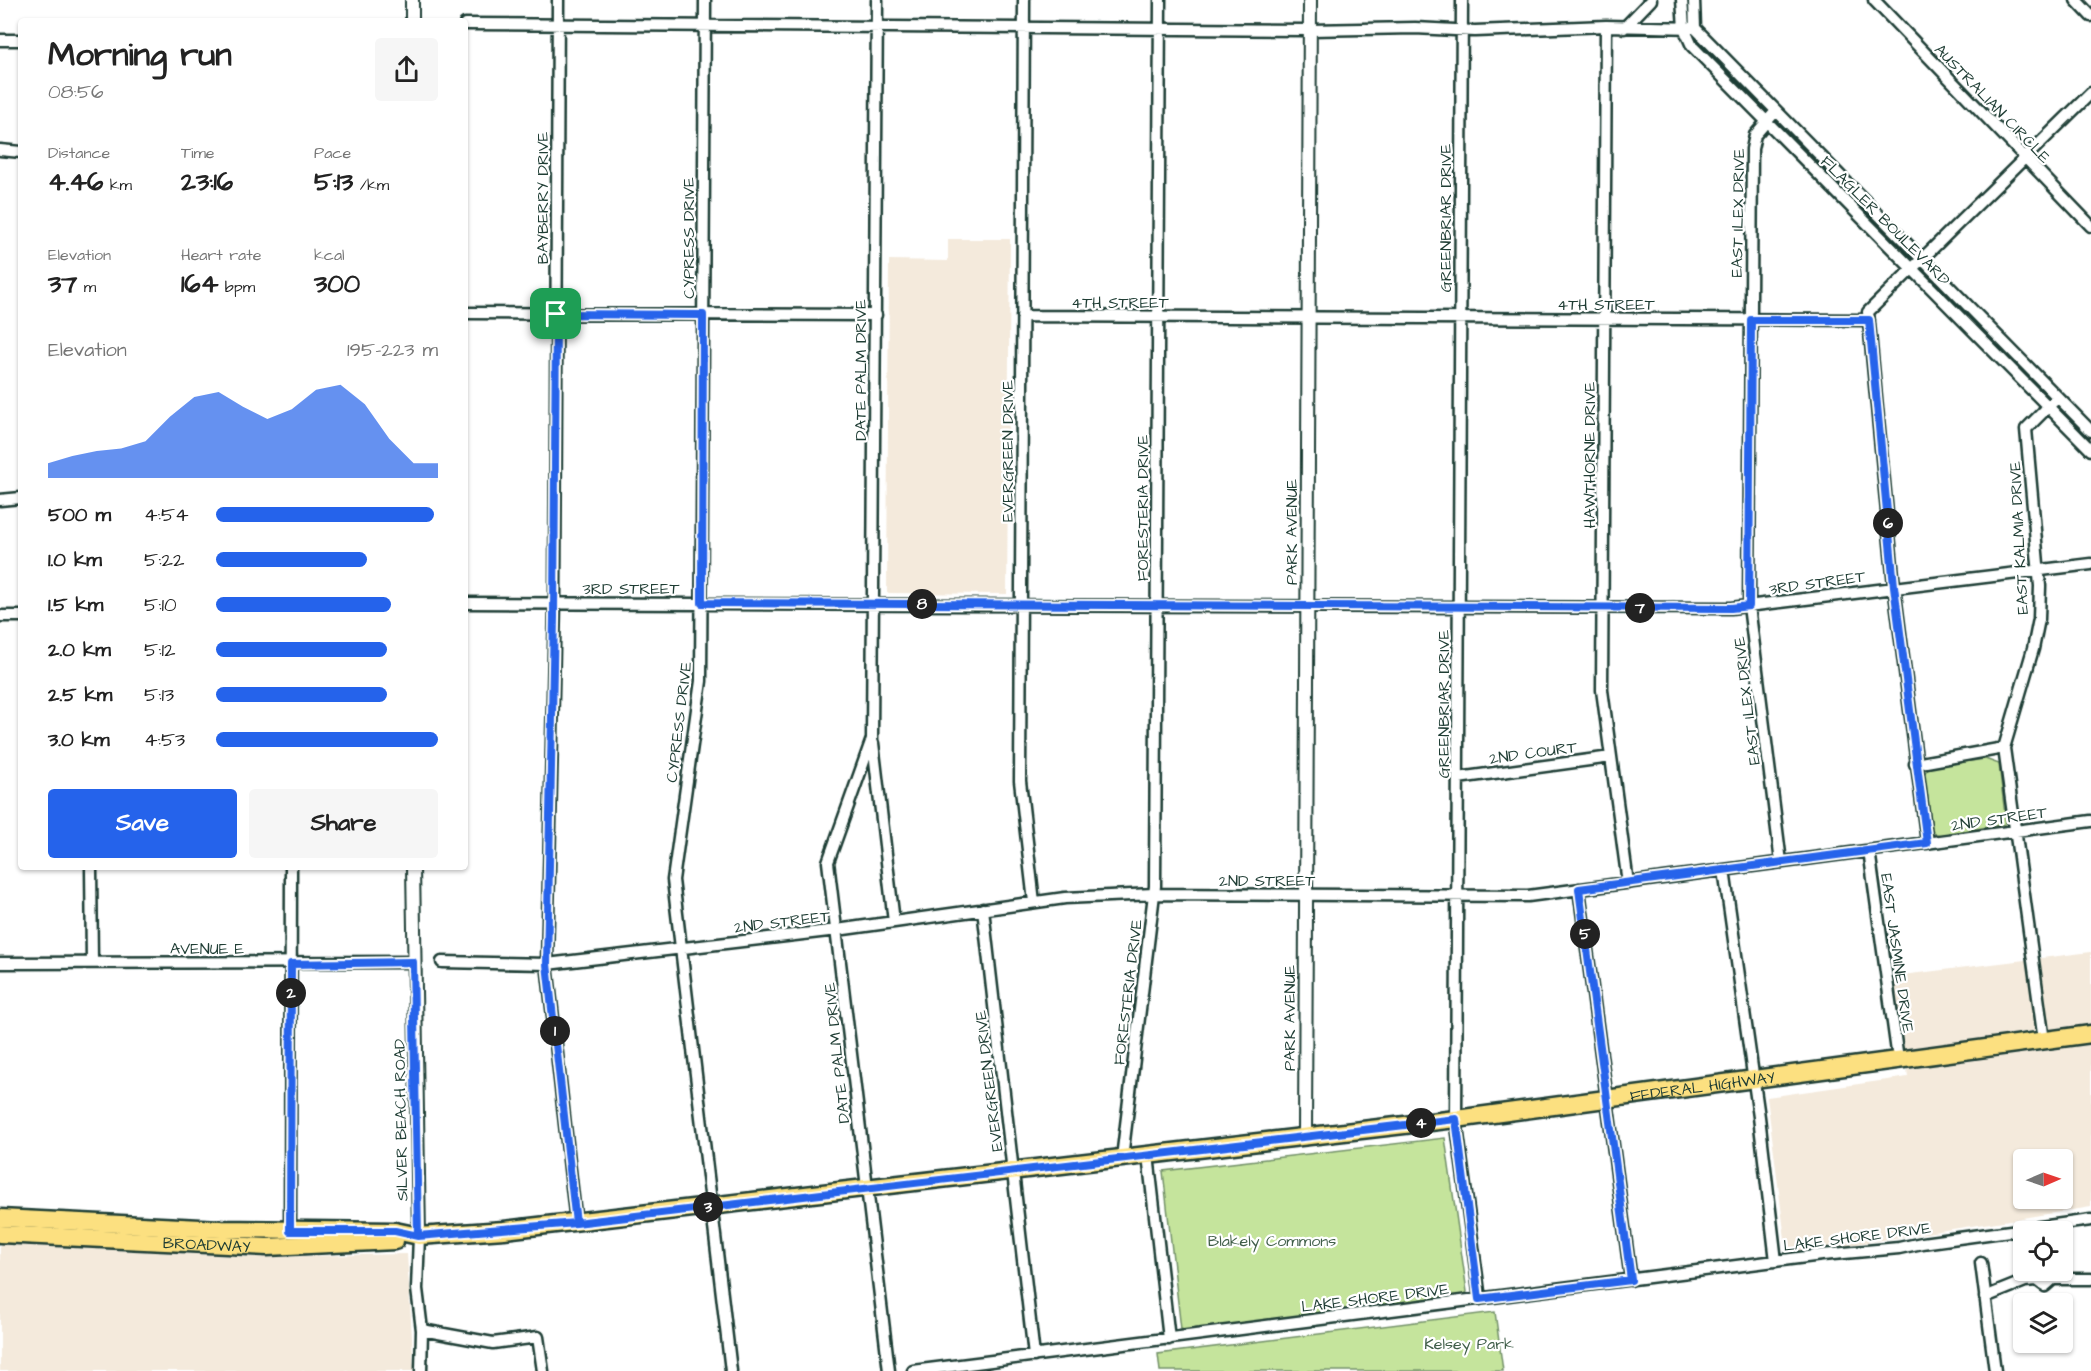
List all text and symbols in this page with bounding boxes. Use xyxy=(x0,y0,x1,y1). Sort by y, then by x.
text: Morning run xyxy=(48,32,232,78)
button: share xyxy=(375,38,438,101)
street label: AUSTRALIAN CIRCLE xyxy=(1929,39,2056,169)
text: 08:56 xyxy=(48,78,104,106)
street label: BAYBERRY DRIVE xyxy=(532,131,554,264)
text: Distance xyxy=(48,142,110,164)
text: Time xyxy=(181,142,215,164)
text: Pace xyxy=(314,142,351,164)
street label: GREENBRIAR DRIVE xyxy=(1435,143,1457,292)
street label: EAST ILEX DRIVE xyxy=(1726,148,1750,278)
street label: FLAGLER BOULEVARD xyxy=(1815,151,1955,291)
text: 4.46 xyxy=(48,164,103,200)
text: 23:16 xyxy=(181,164,233,200)
text: 5:13 xyxy=(314,164,353,200)
text: km xyxy=(103,174,132,196)
text: /km xyxy=(353,174,389,196)
street label: CYPRESS DRIVE xyxy=(678,177,700,299)
text: Elevation xyxy=(48,244,111,266)
text: Heart rate xyxy=(181,244,261,266)
text: kcal xyxy=(314,244,345,266)
text: 37 xyxy=(48,266,77,302)
text: 164 xyxy=(181,266,218,302)
text: 300 xyxy=(314,266,360,302)
text: m xyxy=(77,276,96,298)
text: bpm xyxy=(218,276,255,298)
pin xyxy=(530,288,581,339)
street label: 4TH STREET xyxy=(1071,292,1169,314)
street label: 4TH STREET xyxy=(1557,294,1655,316)
icon: arrive xyxy=(539,297,572,330)
street label: DATE PALM DRIVE xyxy=(850,299,872,441)
text: Elevation xyxy=(48,336,127,364)
text: 195–223 m xyxy=(347,336,438,364)
street label: EVERGREEN DRIVE xyxy=(997,380,1019,522)
street label: HAWTHORNE DRIVE xyxy=(1579,381,1601,528)
street label: FORESTERIA DRIVE xyxy=(1132,434,1154,581)
street label: EAST KALMIA DRIVE xyxy=(2004,460,2034,615)
street label: PARK AVENUE xyxy=(1281,478,1303,585)
text: 500 m xyxy=(48,501,111,529)
text: 4:54 xyxy=(144,501,189,529)
pin: 6 xyxy=(1873,508,1903,538)
text: 6 xyxy=(1883,512,1893,534)
text: 1.0 km xyxy=(48,546,102,574)
text: 5:22 xyxy=(144,546,184,574)
street label: 3RD STREET xyxy=(1768,565,1867,601)
street label: 3RD STREET xyxy=(583,578,679,600)
pin: 8 xyxy=(907,589,937,619)
text: 1.5 km xyxy=(48,591,103,619)
text: 5:10 xyxy=(144,591,177,619)
text: 8 xyxy=(917,593,927,615)
pin: 7 xyxy=(1625,593,1655,623)
text: 7 xyxy=(1635,597,1645,619)
street label: GREENBRIAR DRIVE xyxy=(1433,629,1455,778)
street label: EAST ILEX DRIVE xyxy=(1728,635,1766,766)
text: 2.0 km xyxy=(48,636,111,664)
text: 5:12 xyxy=(144,636,176,664)
street label: CYPRESS DRIVE xyxy=(661,660,697,784)
text: 2.5 km xyxy=(48,681,112,709)
text: 5:13 xyxy=(144,681,174,709)
text: 3.0 km xyxy=(48,726,109,754)
text: 4:53 xyxy=(144,726,185,754)
street label: 2ND COURT xyxy=(1488,736,1578,770)
button: Save xyxy=(48,789,237,858)
button: Share xyxy=(249,789,438,858)
street label: 2ND STREET xyxy=(1950,801,2048,837)
street label: 2ND STREET xyxy=(1219,870,1315,892)
street label: EAST JASMINE DRIVE xyxy=(1875,872,1919,1035)
street label: 2ND STREET xyxy=(733,905,831,939)
street label: FORESTERIA DRIVE xyxy=(1108,918,1148,1066)
pin: 5 xyxy=(1570,919,1600,949)
text: 5 xyxy=(1579,923,1591,945)
street label: AVENUE E xyxy=(170,938,245,960)
street label: PARK AVENUE xyxy=(1279,964,1301,1071)
pin: 2 xyxy=(276,978,306,1008)
street label: DATE PALM DRIVE xyxy=(819,981,855,1124)
text: 2 xyxy=(286,982,296,1004)
street label: EVERGREEN DRIVE xyxy=(969,1009,1009,1153)
pin: 1 xyxy=(540,1016,570,1046)
text: 1 xyxy=(554,1020,556,1042)
street label: SILVER BEACH ROAD xyxy=(389,1039,413,1201)
street label: FEDERAL HIGHWAY xyxy=(1629,1066,1777,1108)
pin: 4 xyxy=(1406,1108,1436,1138)
text: 4 xyxy=(1416,1112,1426,1134)
north arrow xyxy=(2013,1149,2073,1209)
map controls xyxy=(2013,1149,2073,1353)
pin: 3 xyxy=(693,1192,723,1222)
text: 3 xyxy=(704,1196,712,1218)
street label: LAKE SHORE DRIVE xyxy=(1782,1217,1933,1257)
button: locate xyxy=(2013,1221,2073,1281)
park label: Blakely Commons xyxy=(1208,1230,1336,1253)
street label: BROADWAY xyxy=(162,1232,252,1258)
street label: LAKE SHORE DRIVE xyxy=(1300,1278,1451,1318)
button: layers xyxy=(2013,1293,2073,1353)
park label: Kelsey Park xyxy=(1424,1333,1514,1356)

